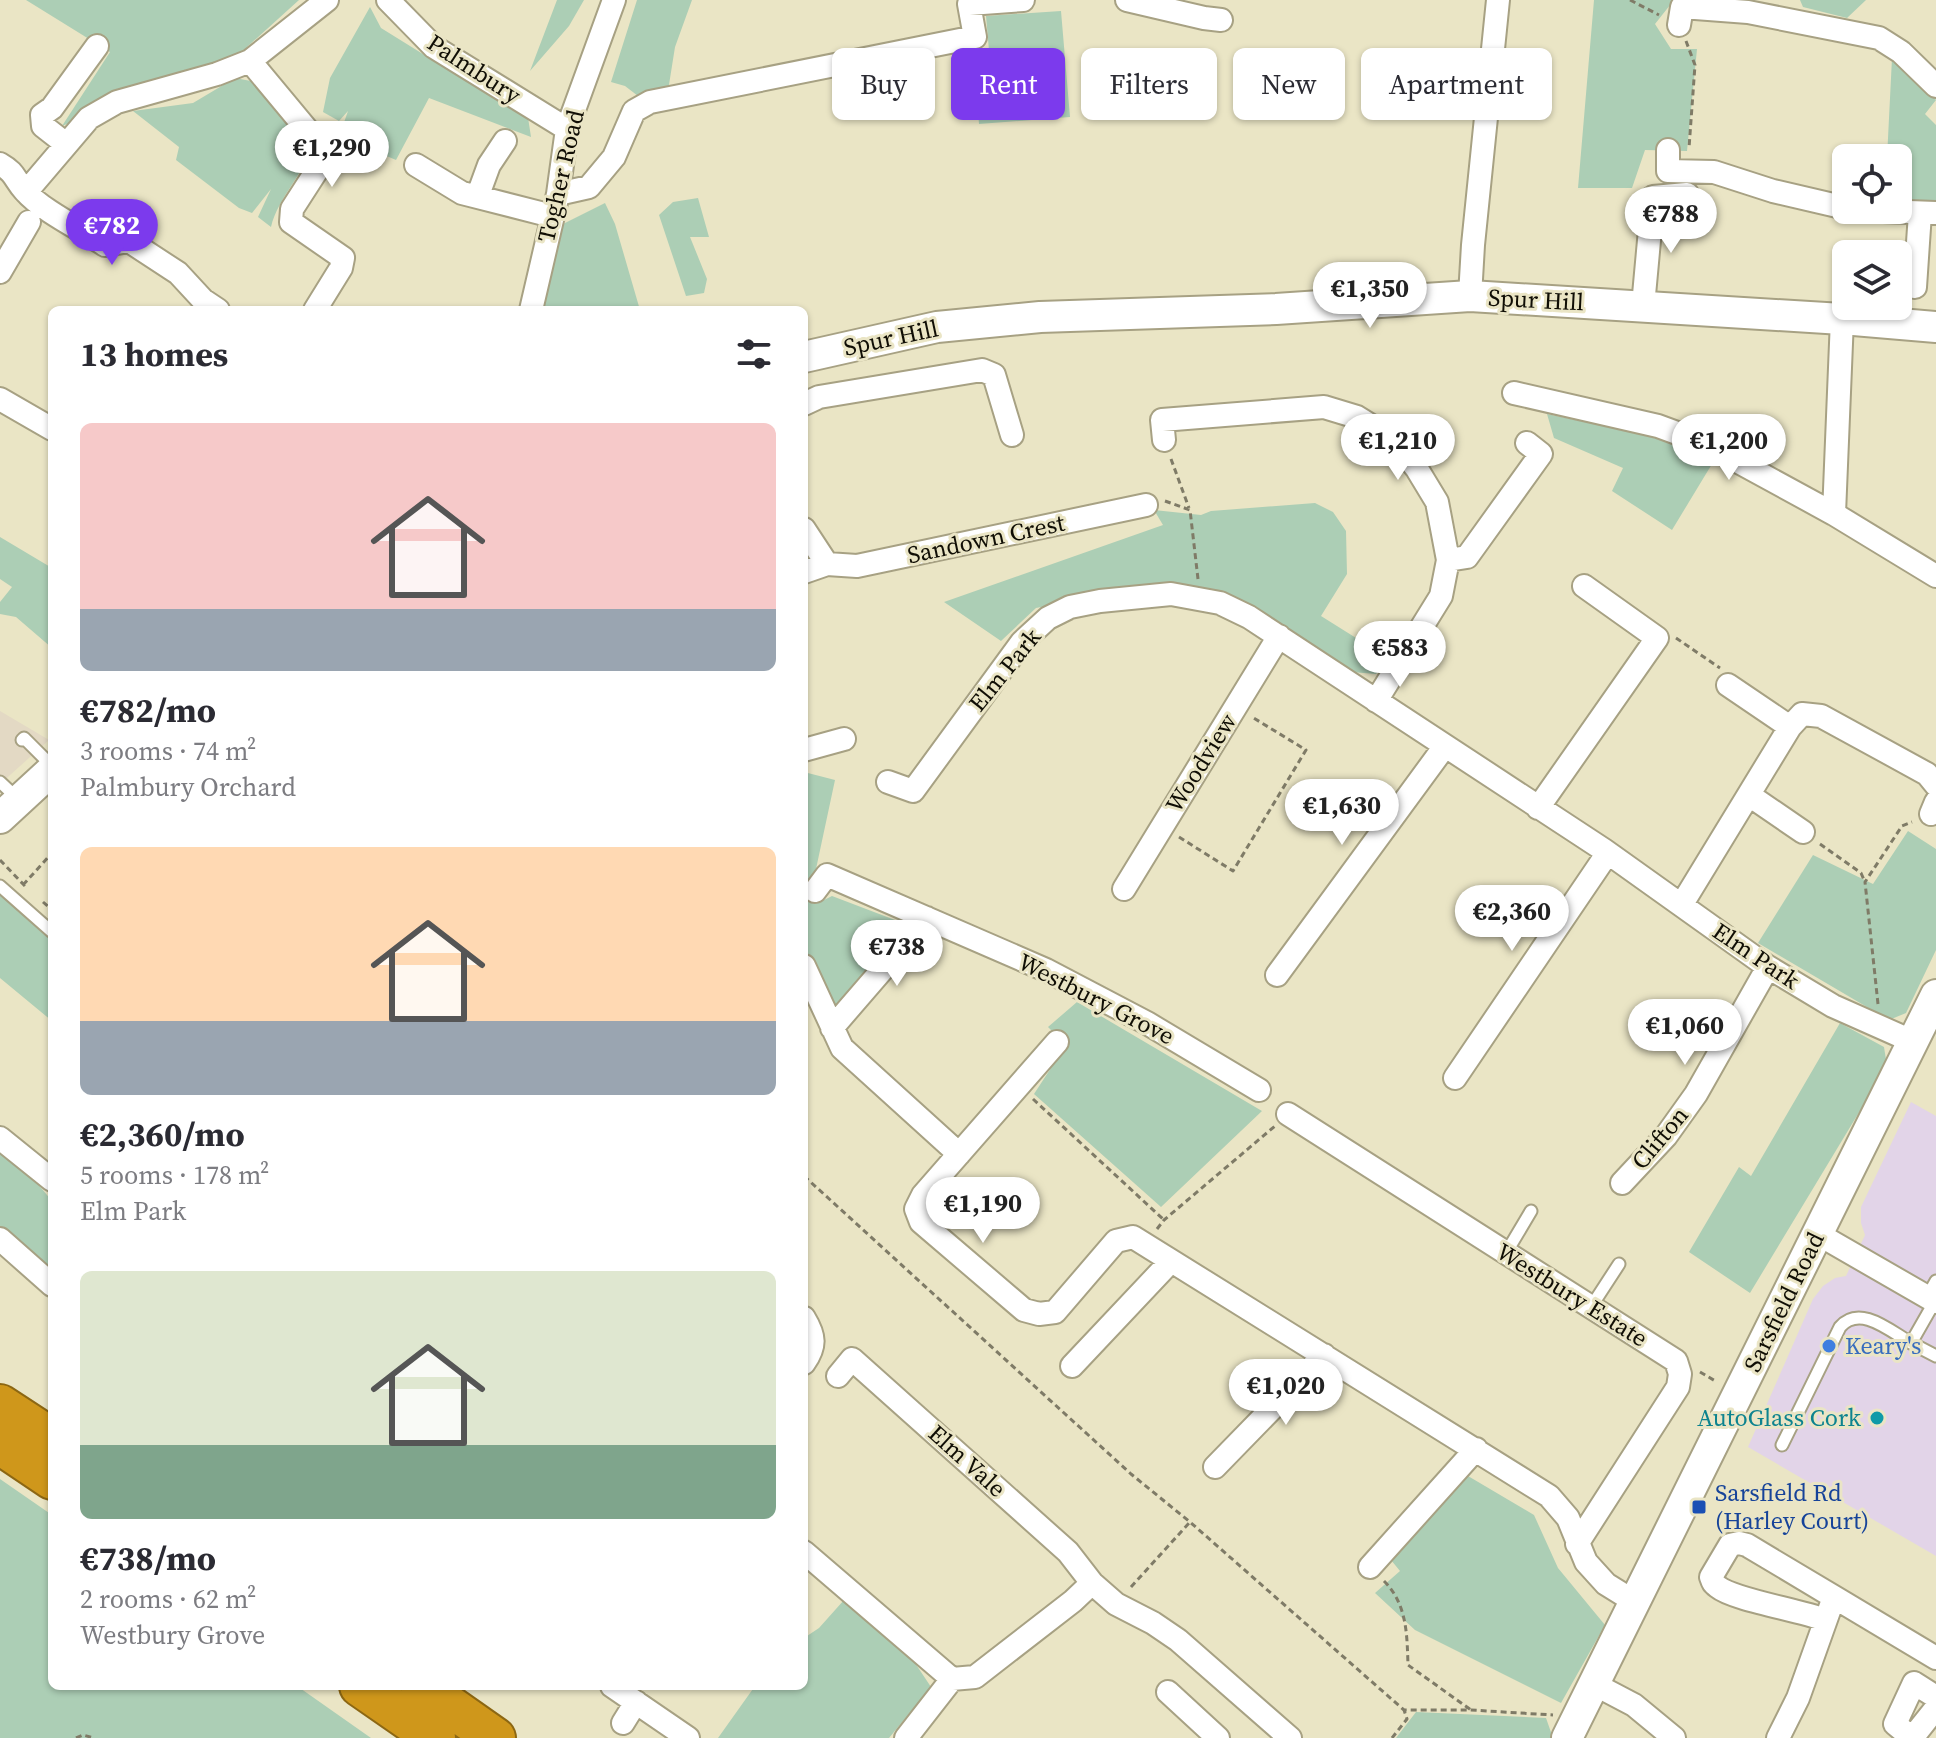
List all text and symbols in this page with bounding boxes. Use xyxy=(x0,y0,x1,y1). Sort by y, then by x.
street label: Palmbury xyxy=(421,26,528,112)
chip: Buy xyxy=(832,48,935,120)
chip: Rent xyxy=(951,48,1065,120)
chip: Filters xyxy=(1081,48,1217,120)
chip: New xyxy=(1233,48,1345,120)
chip: Apartment xyxy=(1361,48,1552,120)
street label: Togher Road xyxy=(529,106,592,245)
pin: €1,290 xyxy=(267,121,397,189)
text: €1,290 xyxy=(293,129,371,165)
map controls xyxy=(1832,144,1912,320)
button: locate xyxy=(1832,144,1912,224)
pin: €788 xyxy=(1624,187,1718,255)
text: €788 xyxy=(1643,195,1699,231)
pin: €782 xyxy=(65,199,159,267)
text: €782 xyxy=(84,207,140,243)
button: layers xyxy=(1832,240,1912,320)
pin: €1,350 xyxy=(1305,262,1435,330)
text: €1,350 xyxy=(1331,270,1409,306)
street label: Spur Hill xyxy=(1487,281,1585,318)
street label: Spur Hill xyxy=(841,311,941,364)
text: 13 homes xyxy=(80,331,228,377)
icon: filters xyxy=(732,332,776,376)
pin: €1,210 xyxy=(1333,414,1463,482)
pin: €1,200 xyxy=(1664,414,1794,482)
text: €1,210 xyxy=(1359,422,1437,458)
text: €1,200 xyxy=(1690,422,1768,458)
icon: home xyxy=(356,475,500,619)
street label: Sandown Crest xyxy=(904,506,1068,571)
street label: Elm Park xyxy=(961,621,1049,718)
pin: €583 xyxy=(1353,621,1447,689)
text: €583 xyxy=(1372,629,1428,665)
text: €782/mo xyxy=(80,687,216,733)
street label: Woodview xyxy=(1157,706,1244,818)
text: 3 rooms · 74 m² xyxy=(80,733,256,769)
text: Palmbury Orchard xyxy=(80,769,296,805)
pin: €1,630 xyxy=(1277,779,1407,847)
text: €1,630 xyxy=(1303,787,1381,823)
pin: €2,360 xyxy=(1447,885,1577,953)
text: €2,360 xyxy=(1473,893,1551,929)
icon: home xyxy=(356,899,500,1043)
street label: Elm Park xyxy=(1706,914,1807,997)
pin: €738 xyxy=(850,920,944,988)
text: €738 xyxy=(869,928,925,964)
street label: Westbury Grove xyxy=(1013,945,1180,1052)
pin: €1,060 xyxy=(1620,999,1750,1067)
text: €1,060 xyxy=(1646,1007,1724,1043)
street label: Clifton xyxy=(1624,1099,1696,1176)
text: €2,360/mo xyxy=(80,1111,245,1157)
text: 5 rooms · 178 m² xyxy=(80,1157,269,1193)
pin: €1,190 xyxy=(918,1177,1048,1245)
text: €1,190 xyxy=(944,1185,1022,1221)
text: Elm Park xyxy=(80,1193,186,1229)
street label: Sarsfield Road xyxy=(1735,1226,1832,1377)
street label: Westbury Estate xyxy=(1490,1235,1654,1354)
icon: home xyxy=(356,1323,500,1467)
place label: Keary's xyxy=(1845,1329,1921,1362)
marker: Keary's xyxy=(1820,1337,1838,1355)
pin: €1,020 xyxy=(1221,1359,1351,1427)
text: €1,020 xyxy=(1247,1367,1325,1403)
place label: AutoGlass Cork xyxy=(1697,1401,1862,1434)
marker: AutoGlass Cork xyxy=(1868,1409,1886,1427)
street label: Elm Vale xyxy=(921,1417,1013,1504)
place label: Sarsfield Rd (Harley Court) xyxy=(1715,1476,1869,1537)
marker: Sarsfield Rd (Harley Court) xyxy=(1690,1498,1708,1516)
text: €738/mo xyxy=(80,1535,216,1581)
text: 2 rooms · 62 m² xyxy=(80,1581,256,1617)
text: Westbury Grove xyxy=(80,1617,265,1653)

